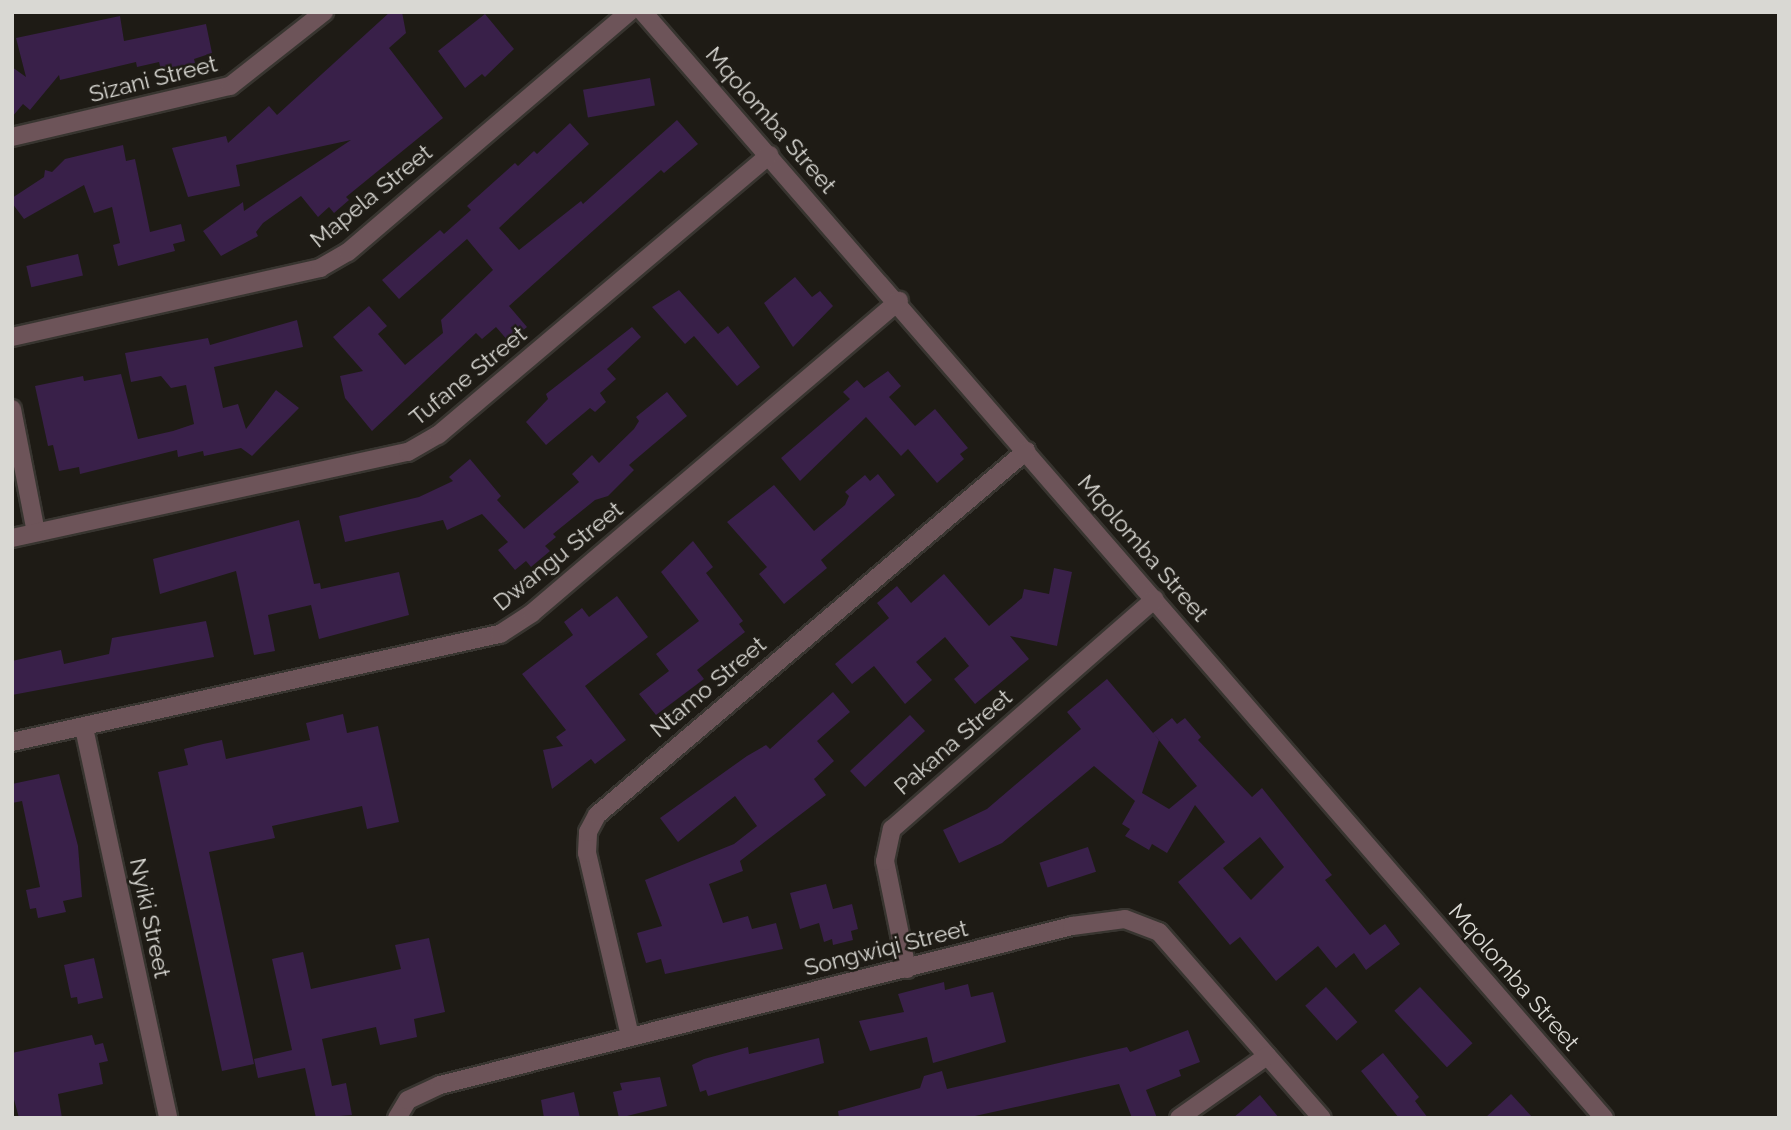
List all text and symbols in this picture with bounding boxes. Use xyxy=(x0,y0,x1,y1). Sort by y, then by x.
street label: Mqolomba Street xyxy=(700,41,842,199)
street label: Sizani Street xyxy=(86,50,220,108)
street label: Mapela Street xyxy=(305,138,437,254)
street label: Tufane Street xyxy=(404,320,532,432)
street label: Mqolomba Street xyxy=(1072,469,1214,627)
street label: Dwangu Street xyxy=(488,495,628,617)
street label: Ntamo Street xyxy=(645,631,771,743)
street label: Pakana Street xyxy=(888,683,1018,801)
street label: Nyiki Street xyxy=(124,855,176,981)
street label: Mqolomba Street xyxy=(1443,898,1585,1056)
street label: Songwiqi Street xyxy=(801,914,971,982)

